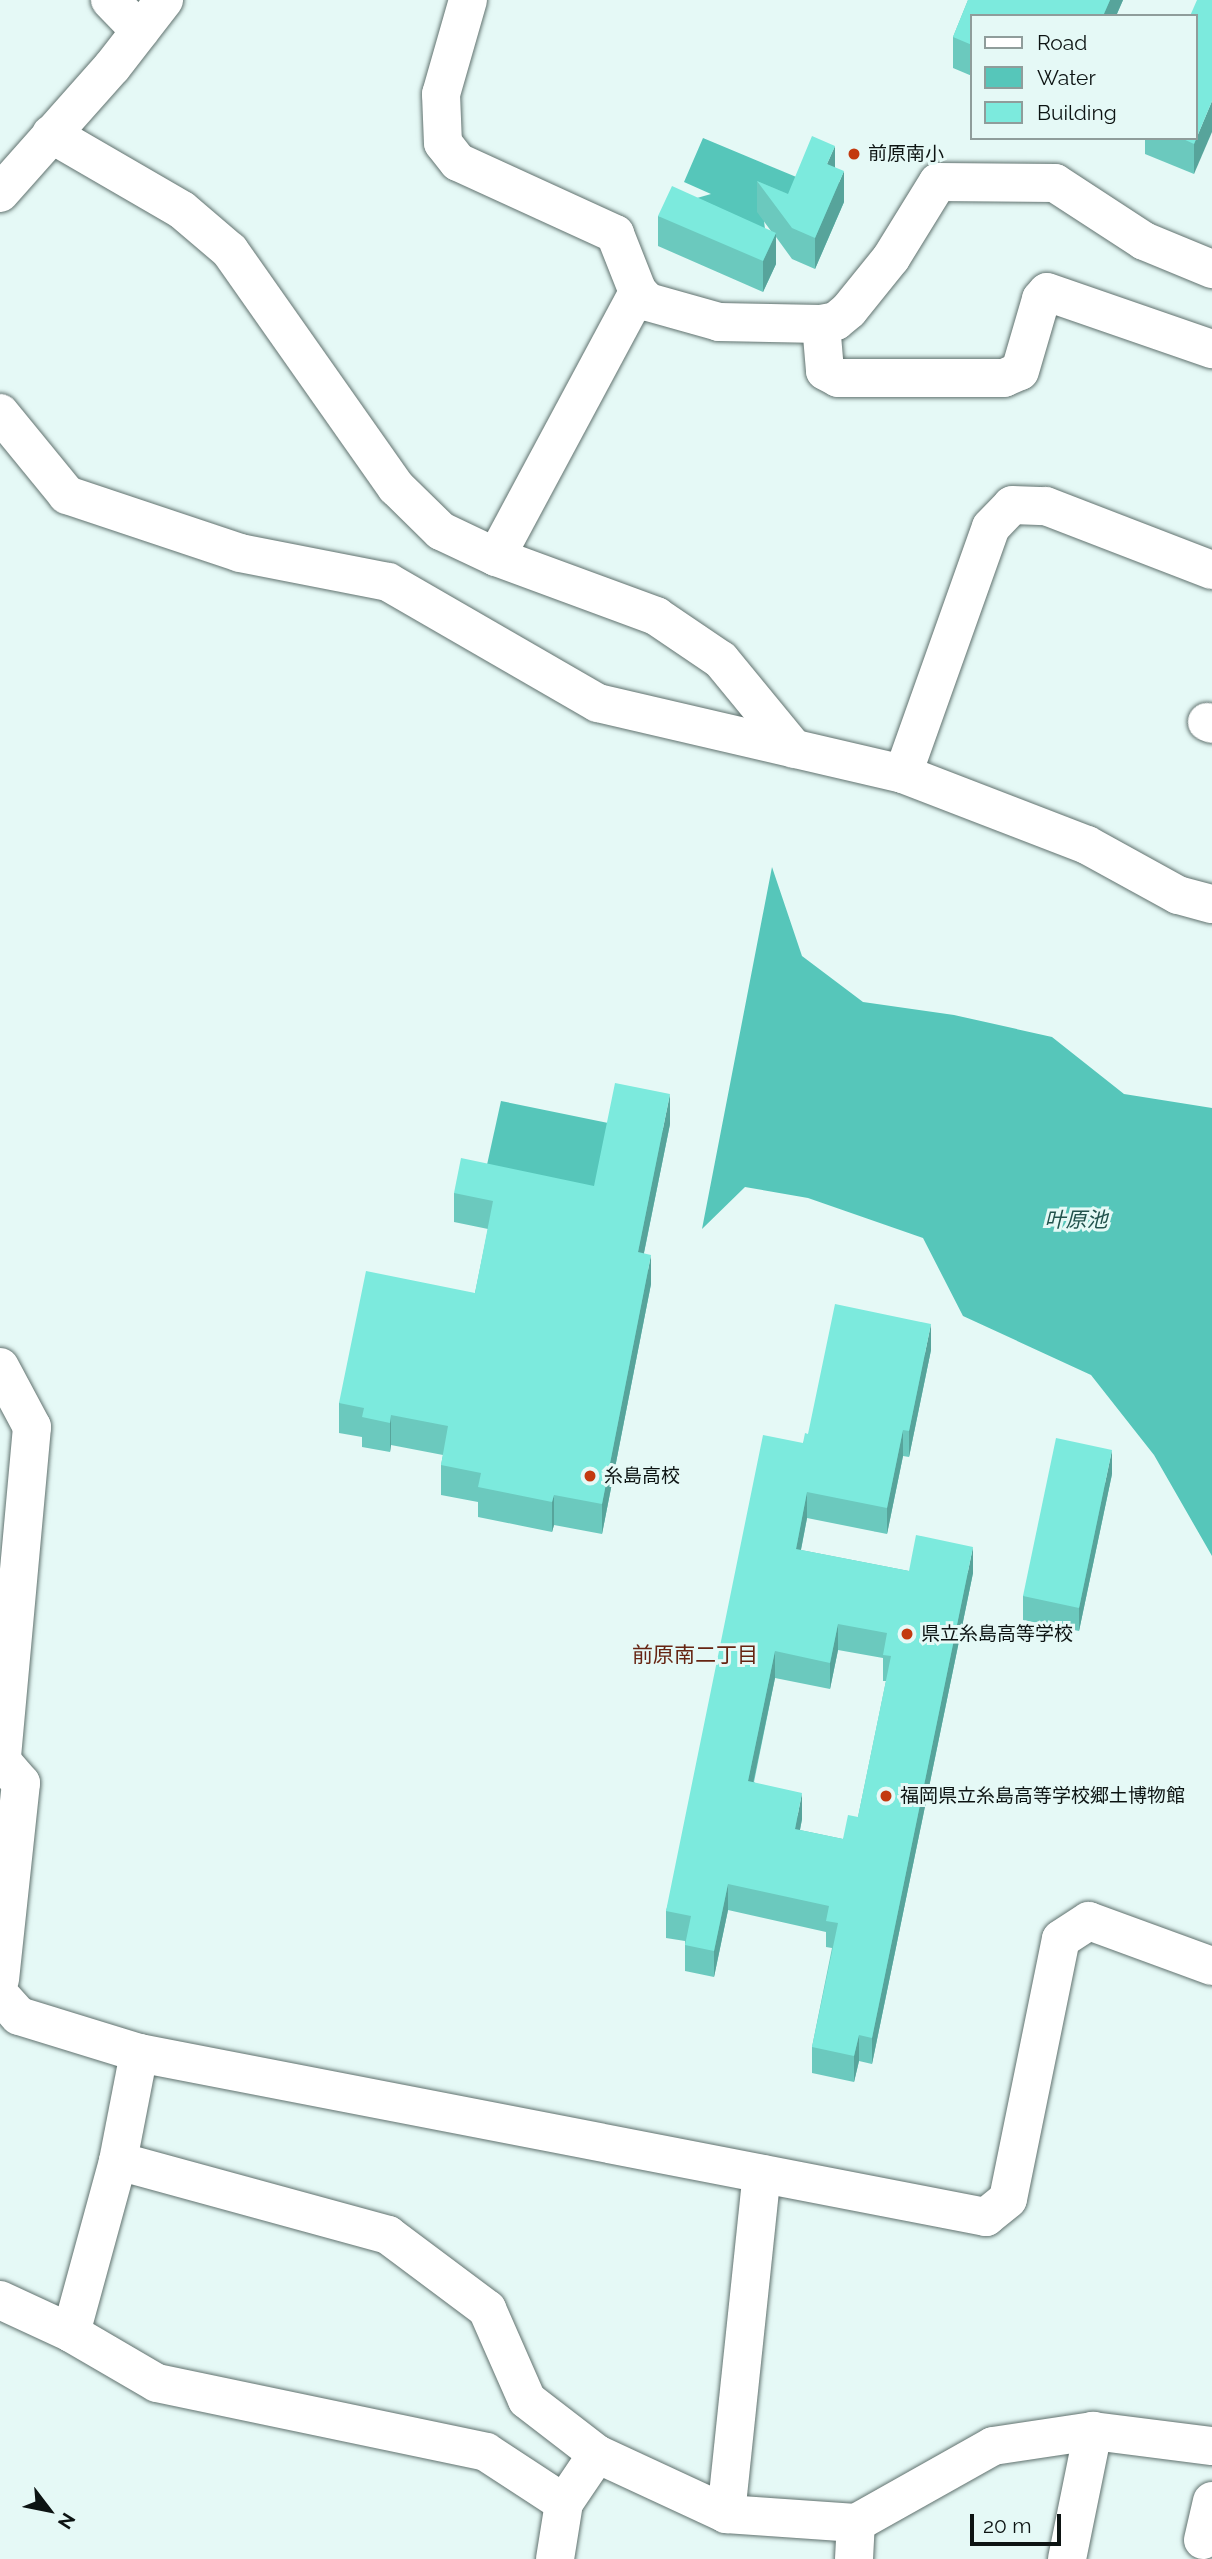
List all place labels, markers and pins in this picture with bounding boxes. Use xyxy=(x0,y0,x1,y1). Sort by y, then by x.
place label: 前原南小 xyxy=(868,143,944,165)
marker: 前原南小 xyxy=(846,146,862,162)
place label: 糸島高校 xyxy=(604,1465,680,1487)
marker: 糸島高校 xyxy=(582,1468,598,1484)
place label: 県立糸島高等学校 xyxy=(921,1623,1073,1645)
marker: 県立糸島高等学校 xyxy=(899,1626,915,1642)
place label: 福岡県立糸島高等学校郷土博物館 xyxy=(900,1785,1185,1807)
marker: 福岡県立糸島高等学校郷土博物館 xyxy=(878,1788,894,1804)

